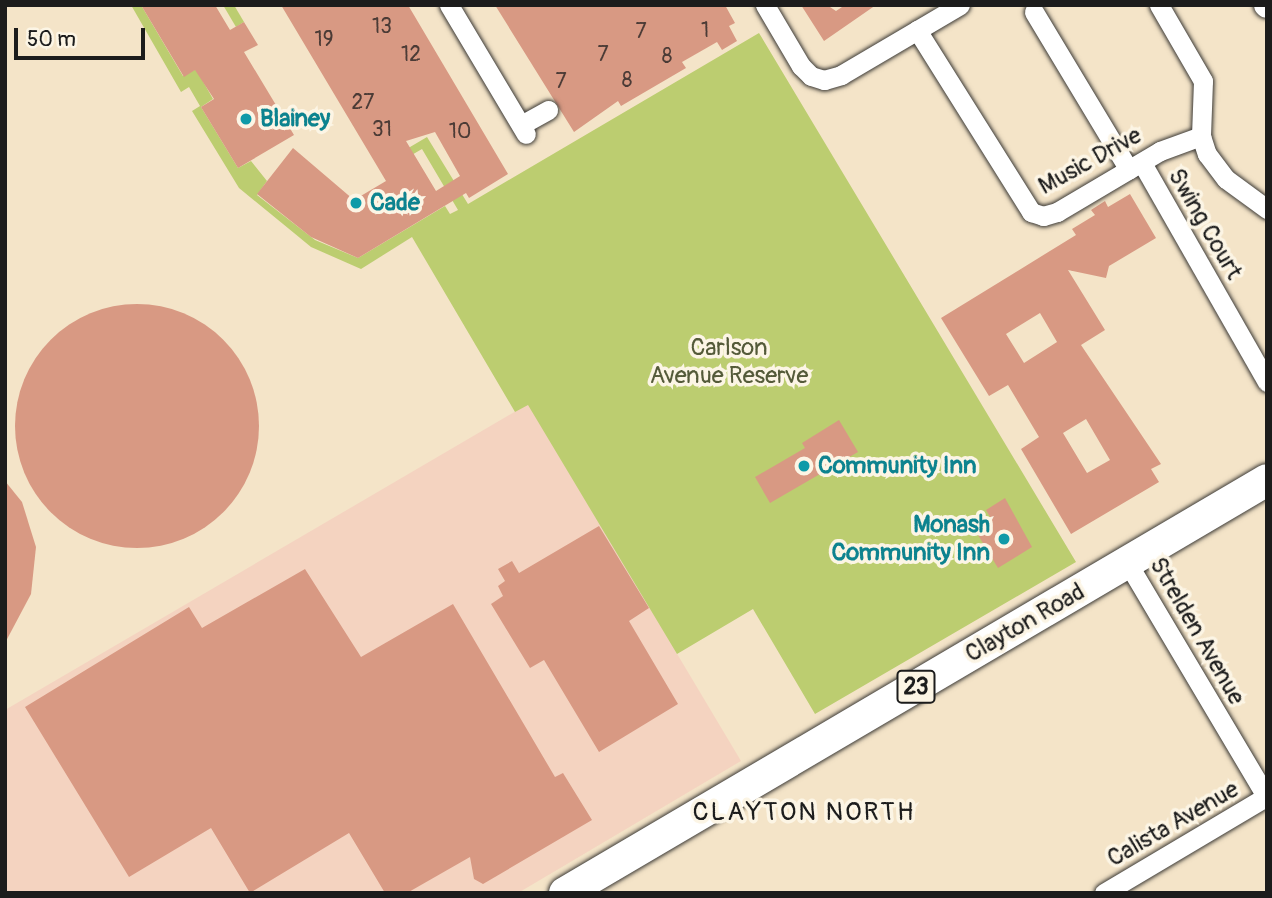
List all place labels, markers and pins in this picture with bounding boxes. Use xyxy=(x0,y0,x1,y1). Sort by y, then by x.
place label: Blainey xyxy=(260,105,330,133)
marker: Blainey xyxy=(238,111,254,127)
place label: Cade xyxy=(370,189,420,217)
marker: Cade xyxy=(348,195,364,211)
place label: Community Inn xyxy=(818,452,977,480)
marker: Community Inn xyxy=(796,458,812,474)
place label: Monash Community Inn xyxy=(831,511,990,567)
marker: Monash Community Inn xyxy=(996,531,1012,547)

